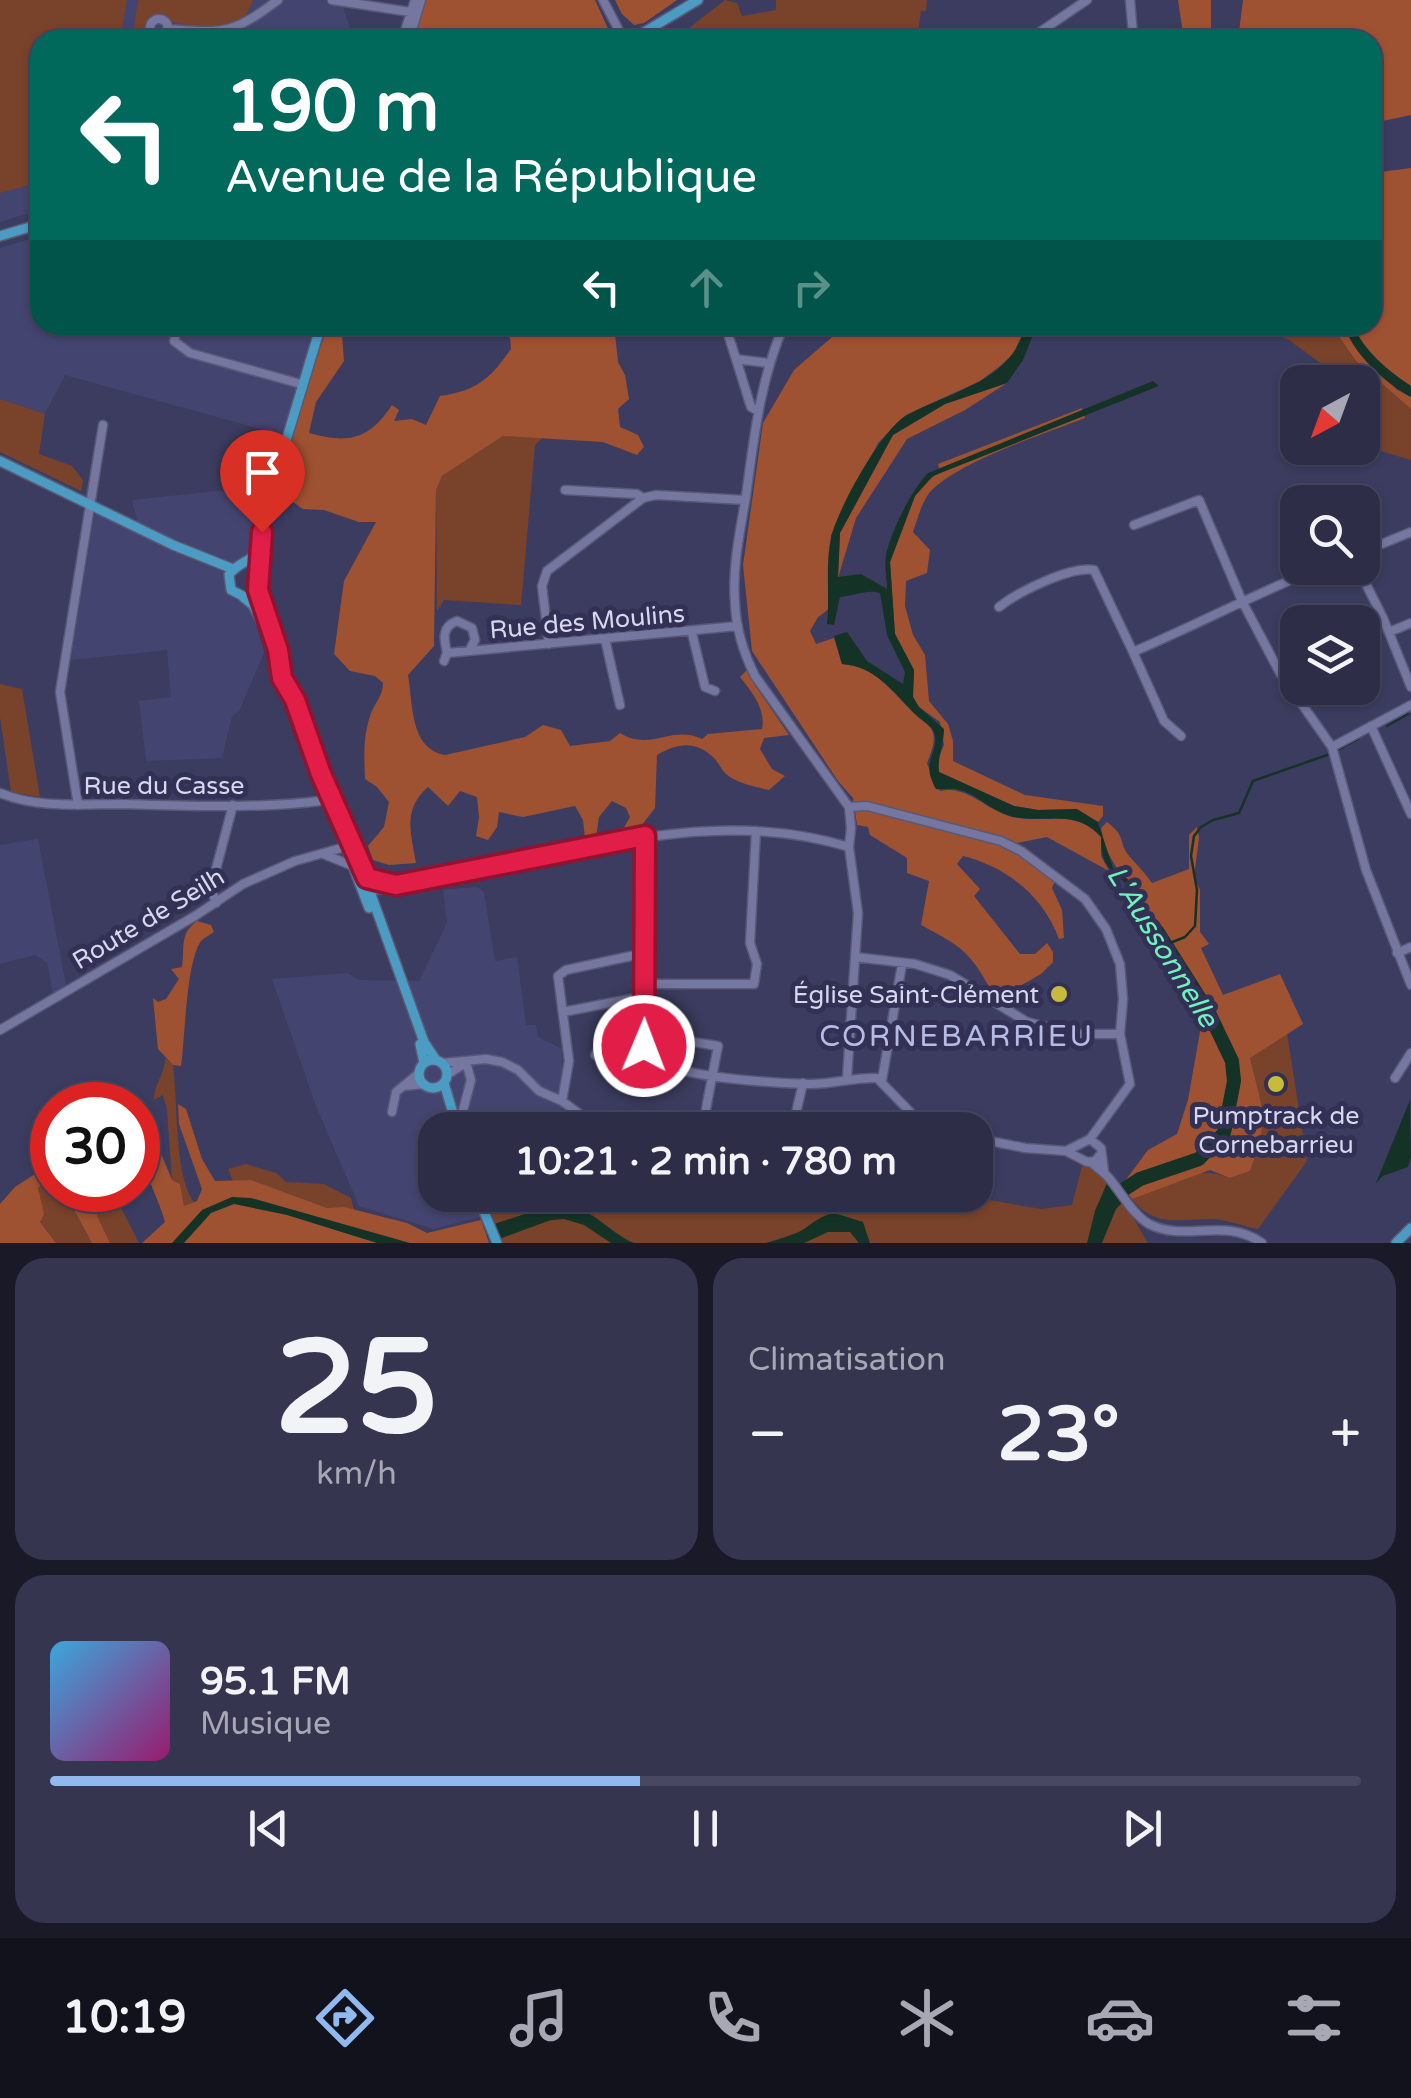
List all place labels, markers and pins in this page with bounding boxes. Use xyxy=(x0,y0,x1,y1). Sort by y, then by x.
pin xyxy=(220,430,305,533)
place label: Église Saint-Clément xyxy=(793,980,1039,1010)
marker: Église Saint-Clément xyxy=(1048,983,1070,1005)
marker: Pumptrack de Cornebarrieu xyxy=(1265,1073,1287,1095)
place label: Pumptrack de Cornebarrieu xyxy=(1192,1101,1360,1160)

